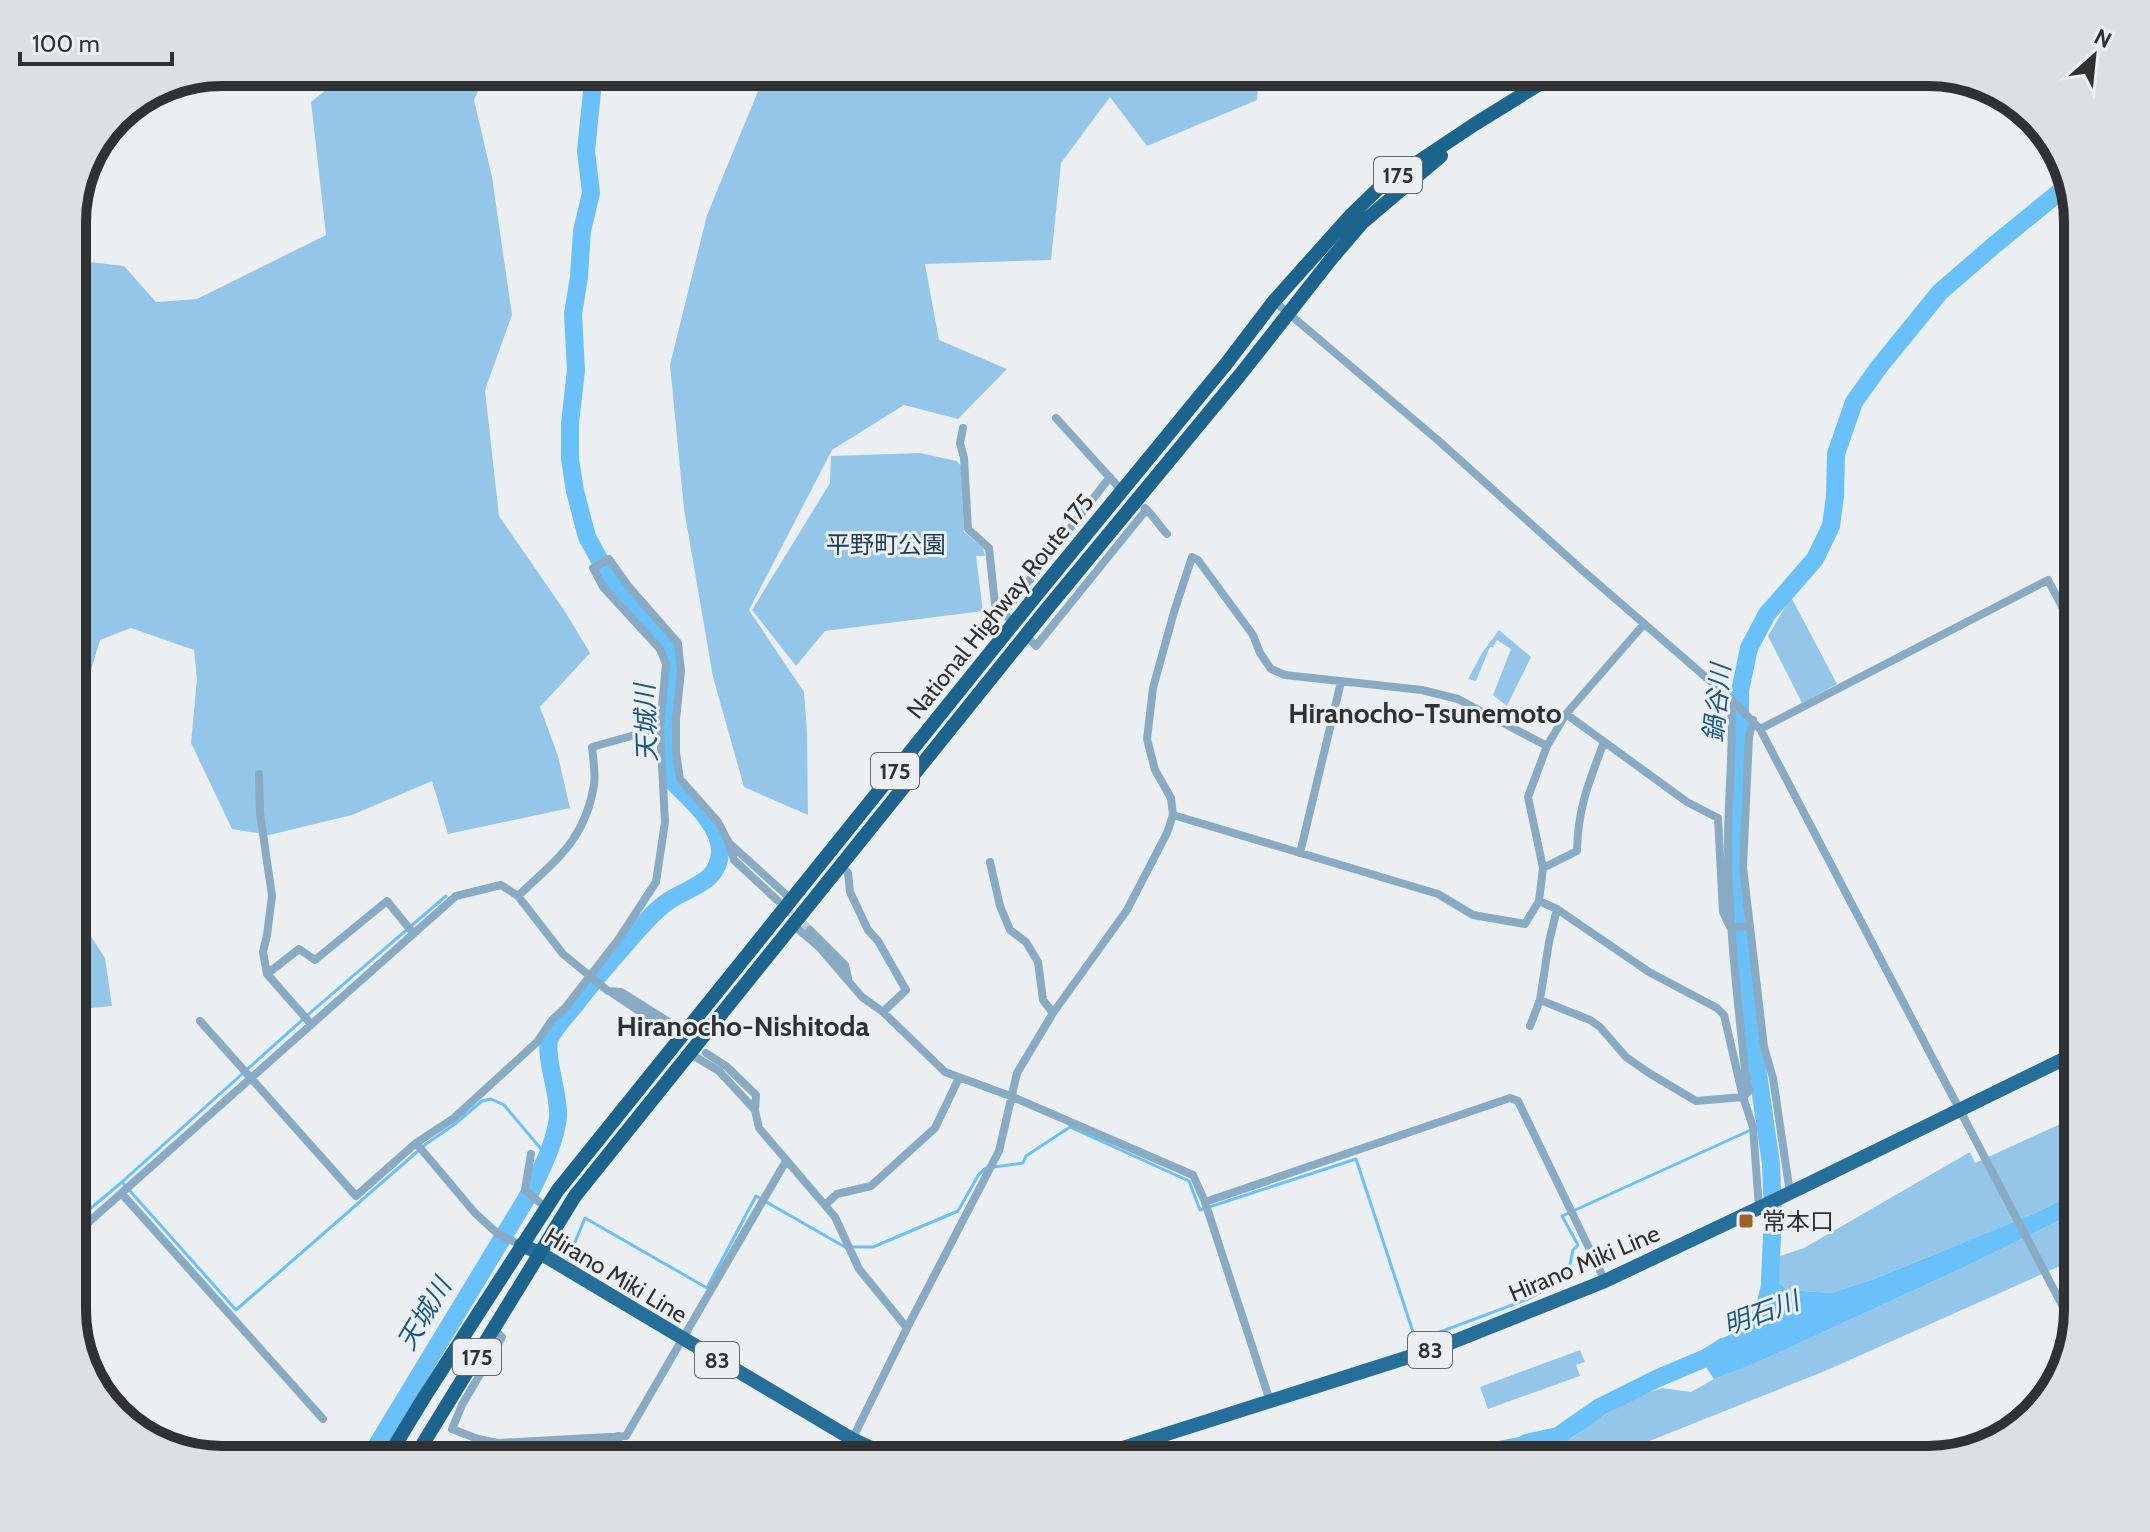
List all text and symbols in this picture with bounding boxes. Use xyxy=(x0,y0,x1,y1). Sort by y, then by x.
scale bar xyxy=(20,16,172,66)
north arrow xyxy=(2054,16,2134,96)
text: N xyxy=(2090,23,2116,54)
text: 100 m xyxy=(32,29,100,58)
road number: 175 xyxy=(1374,157,1422,193)
street label: National Highway Route 175 xyxy=(900,488,1100,724)
park label: 平野町公園 xyxy=(826,530,946,559)
water label: 鍋谷川 xyxy=(1697,660,1737,743)
water label: 天城川 xyxy=(629,680,663,763)
district label: Hiranocho-Tsunemoto xyxy=(1288,696,1562,730)
road number: 175 xyxy=(871,753,919,789)
district label: Hiranocho-Nishitoda xyxy=(617,1009,870,1043)
place label: 常本口 xyxy=(1762,1207,1834,1236)
marker: 常本口 xyxy=(1737,1212,1755,1230)
street label: Hirano Miki Line xyxy=(1504,1218,1664,1308)
street label: Hirano Miki Line xyxy=(539,1221,693,1329)
water label: 天城川 xyxy=(390,1270,459,1356)
water label: 明石川 xyxy=(1719,1284,1806,1341)
road number: 83 xyxy=(1408,1332,1452,1368)
road number: 175 xyxy=(453,1339,501,1375)
road number: 83 xyxy=(695,1342,739,1378)

